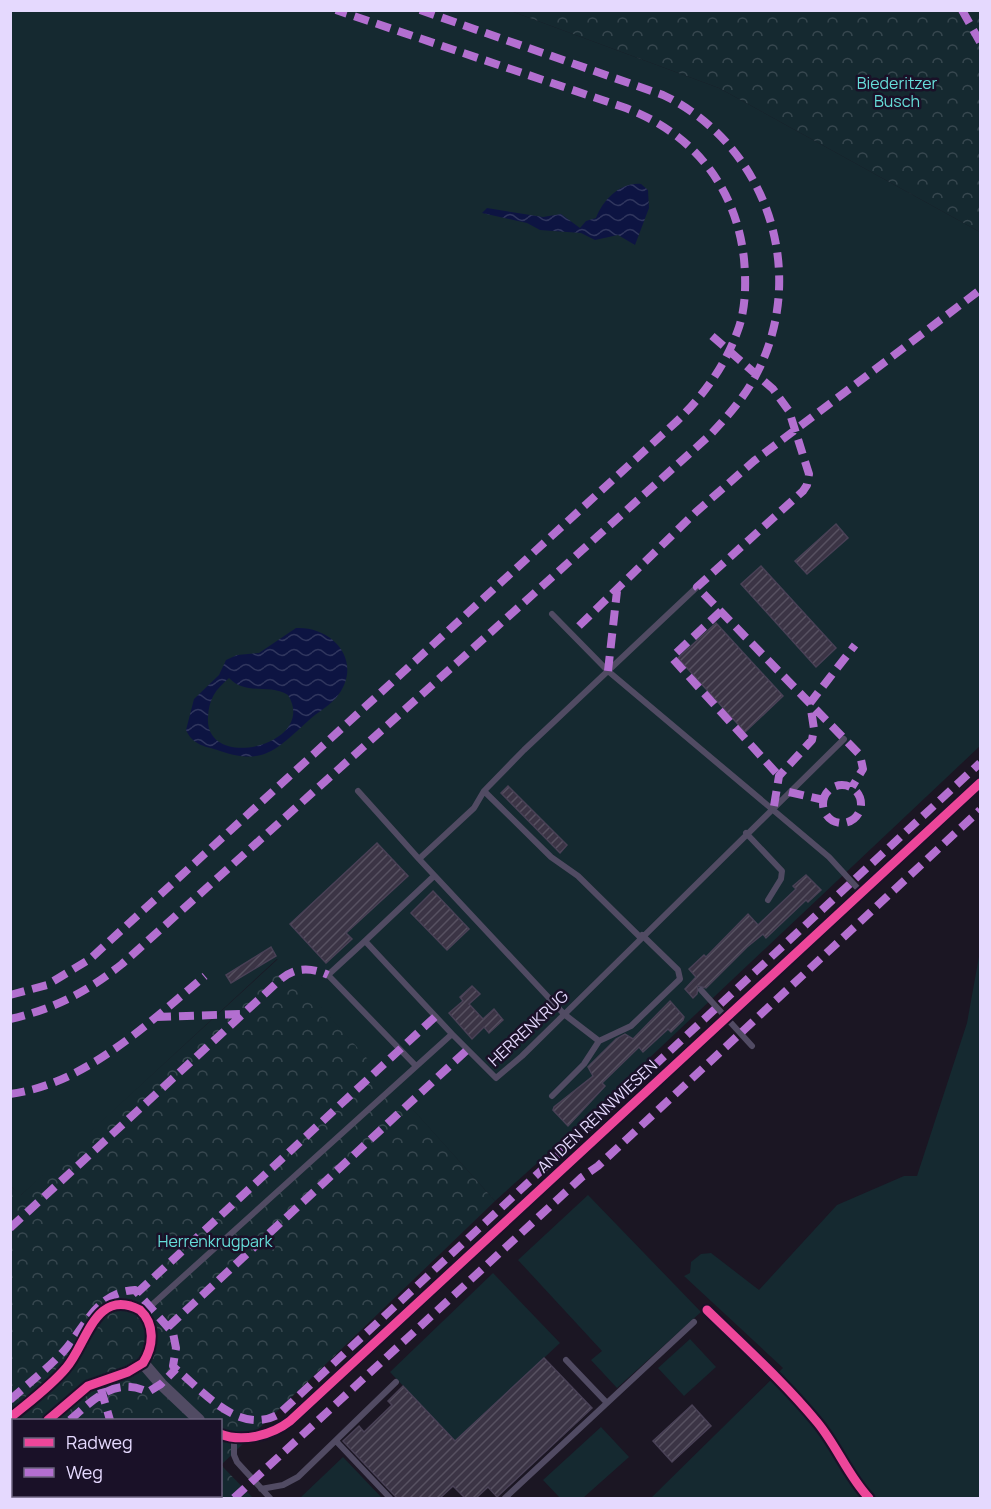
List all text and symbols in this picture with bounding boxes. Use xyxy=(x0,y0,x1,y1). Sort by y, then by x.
park label: Biederitzer Busch xyxy=(857,72,938,112)
street label: HERRENKRUG xyxy=(483,985,573,1071)
street label: AN DEN RENNWIESEN xyxy=(532,1055,662,1177)
park label: Herrenkrugpark xyxy=(157,1230,274,1252)
legend xyxy=(12,1419,222,1497)
text: Radweg xyxy=(66,1430,133,1454)
text: Weg xyxy=(66,1460,103,1484)

